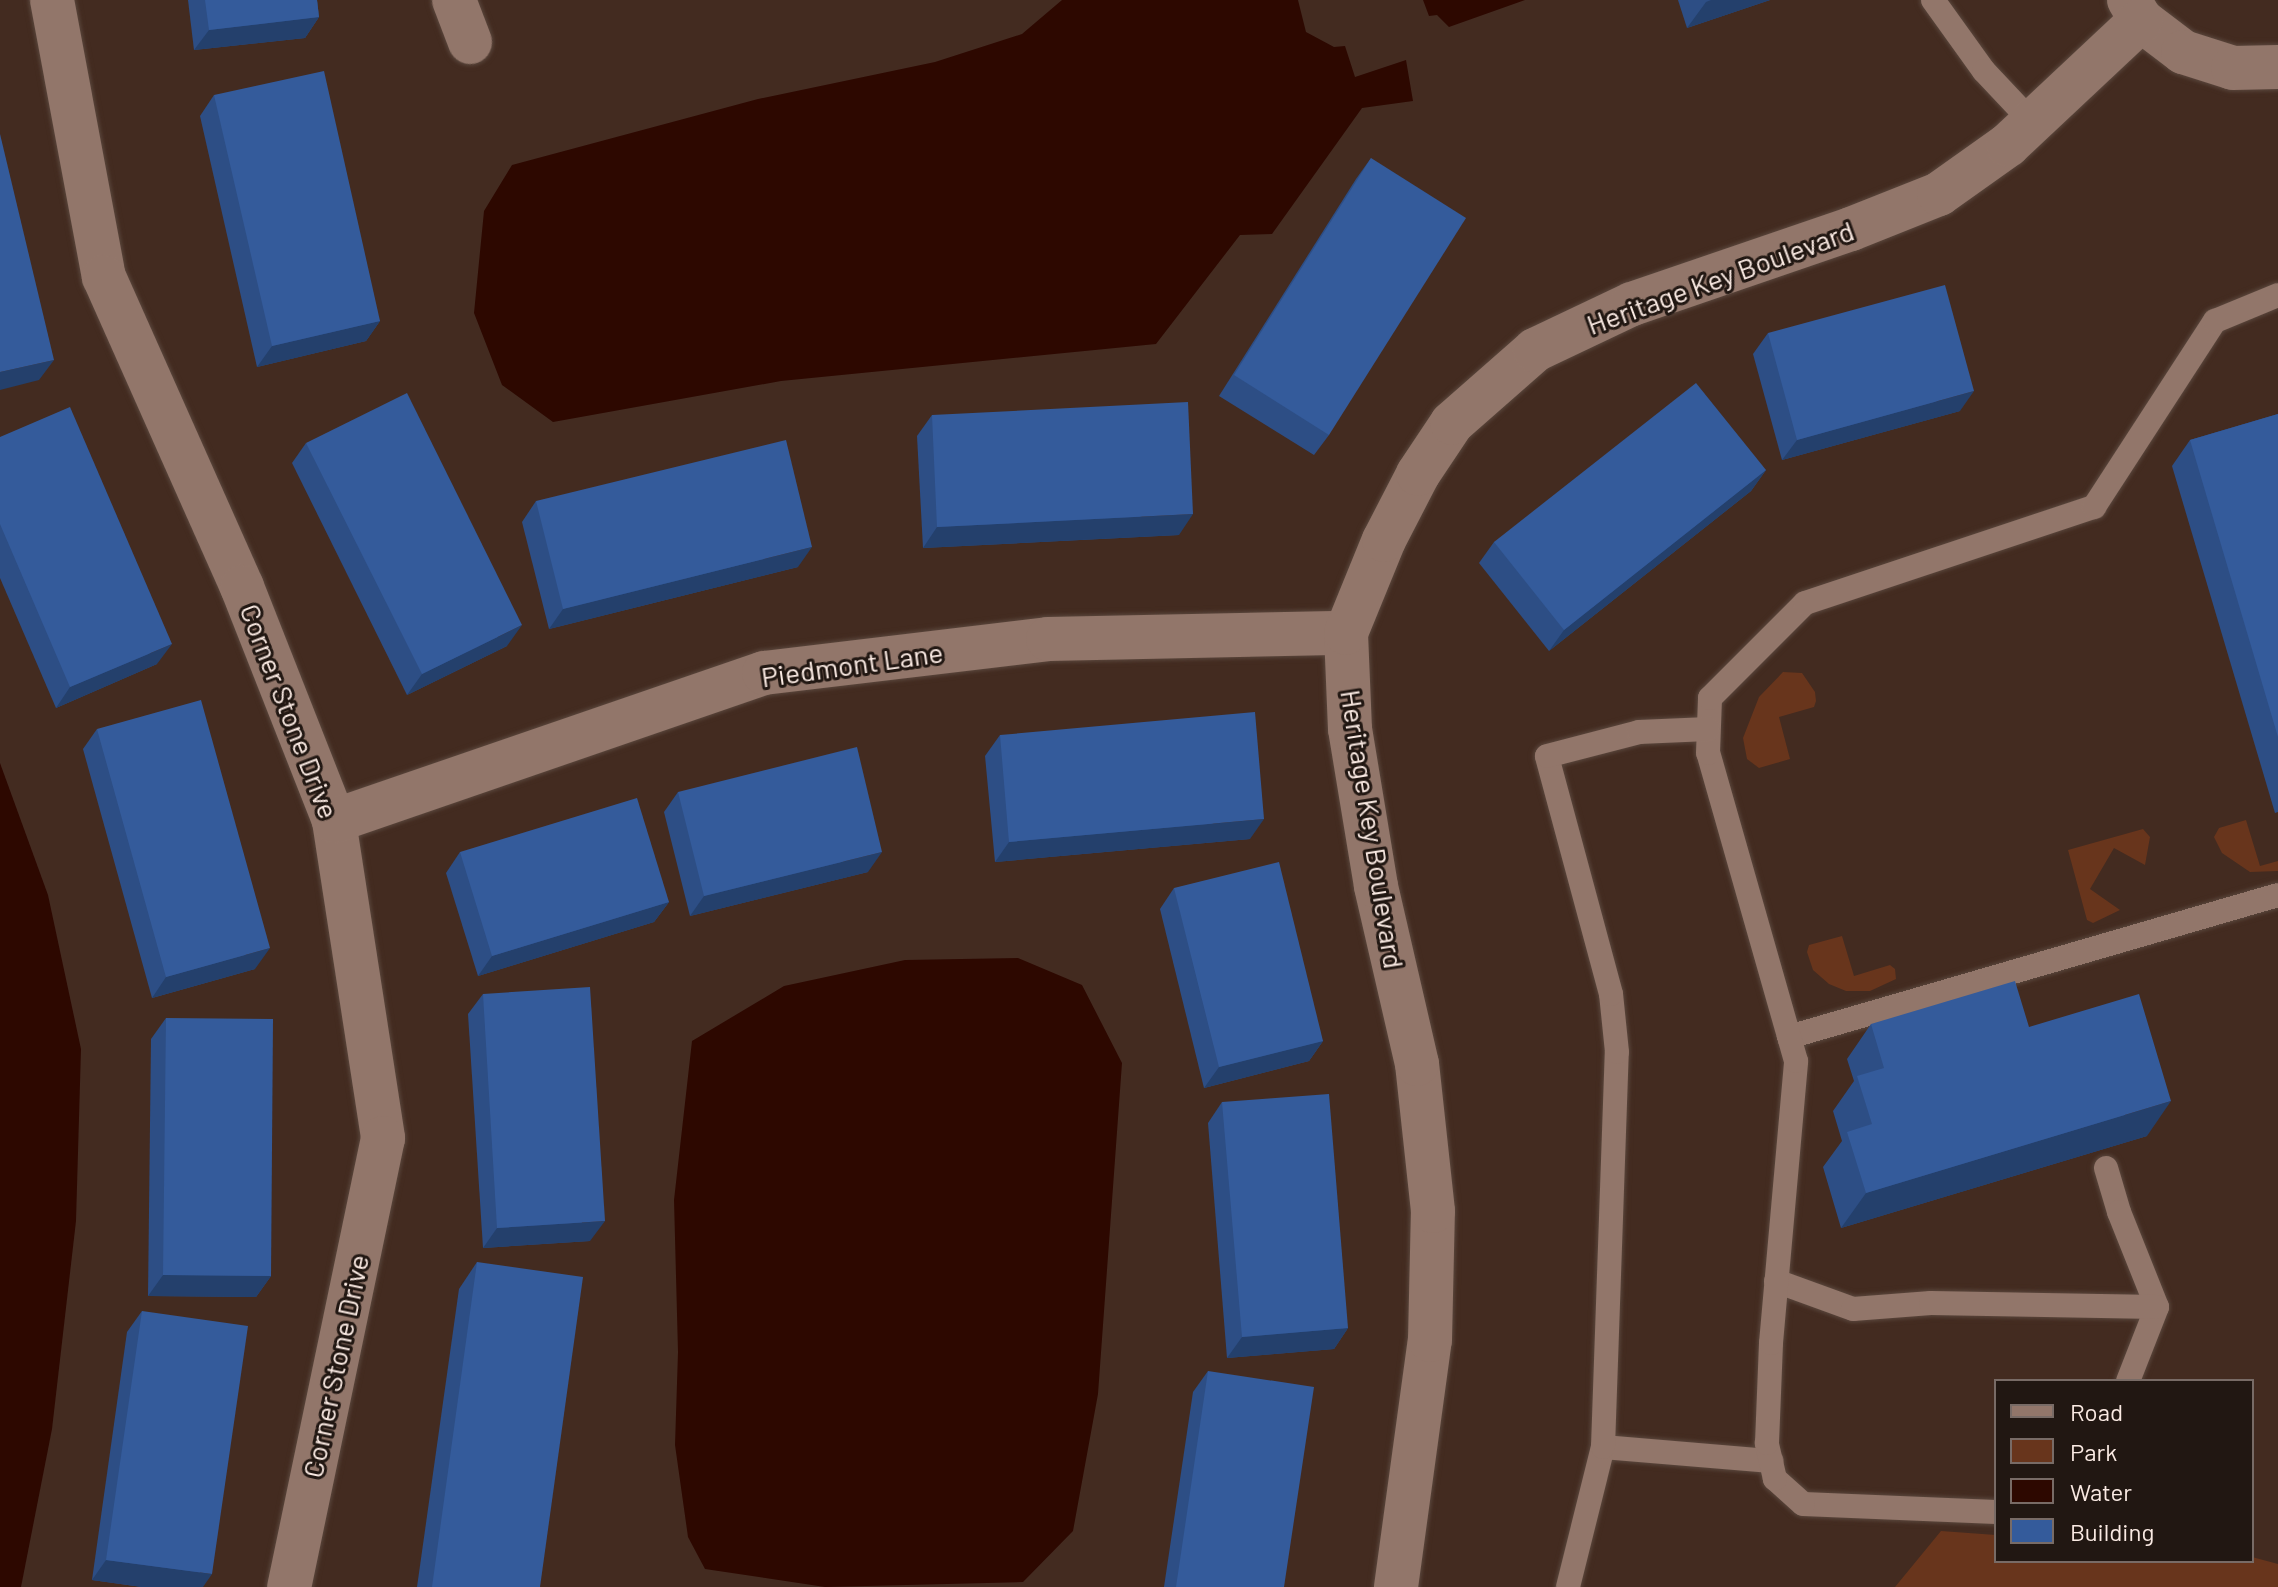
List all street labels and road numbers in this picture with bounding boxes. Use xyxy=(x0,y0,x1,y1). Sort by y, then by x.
street label: Heritage Key Boulevard xyxy=(1582,213,1858,341)
street label: Corner Stone Drive xyxy=(234,599,346,823)
street label: Piedmont Lane xyxy=(759,635,945,693)
street label: Heritage Key Boulevard xyxy=(1334,687,1412,971)
street label: Corner Stone Drive xyxy=(295,1251,375,1481)

